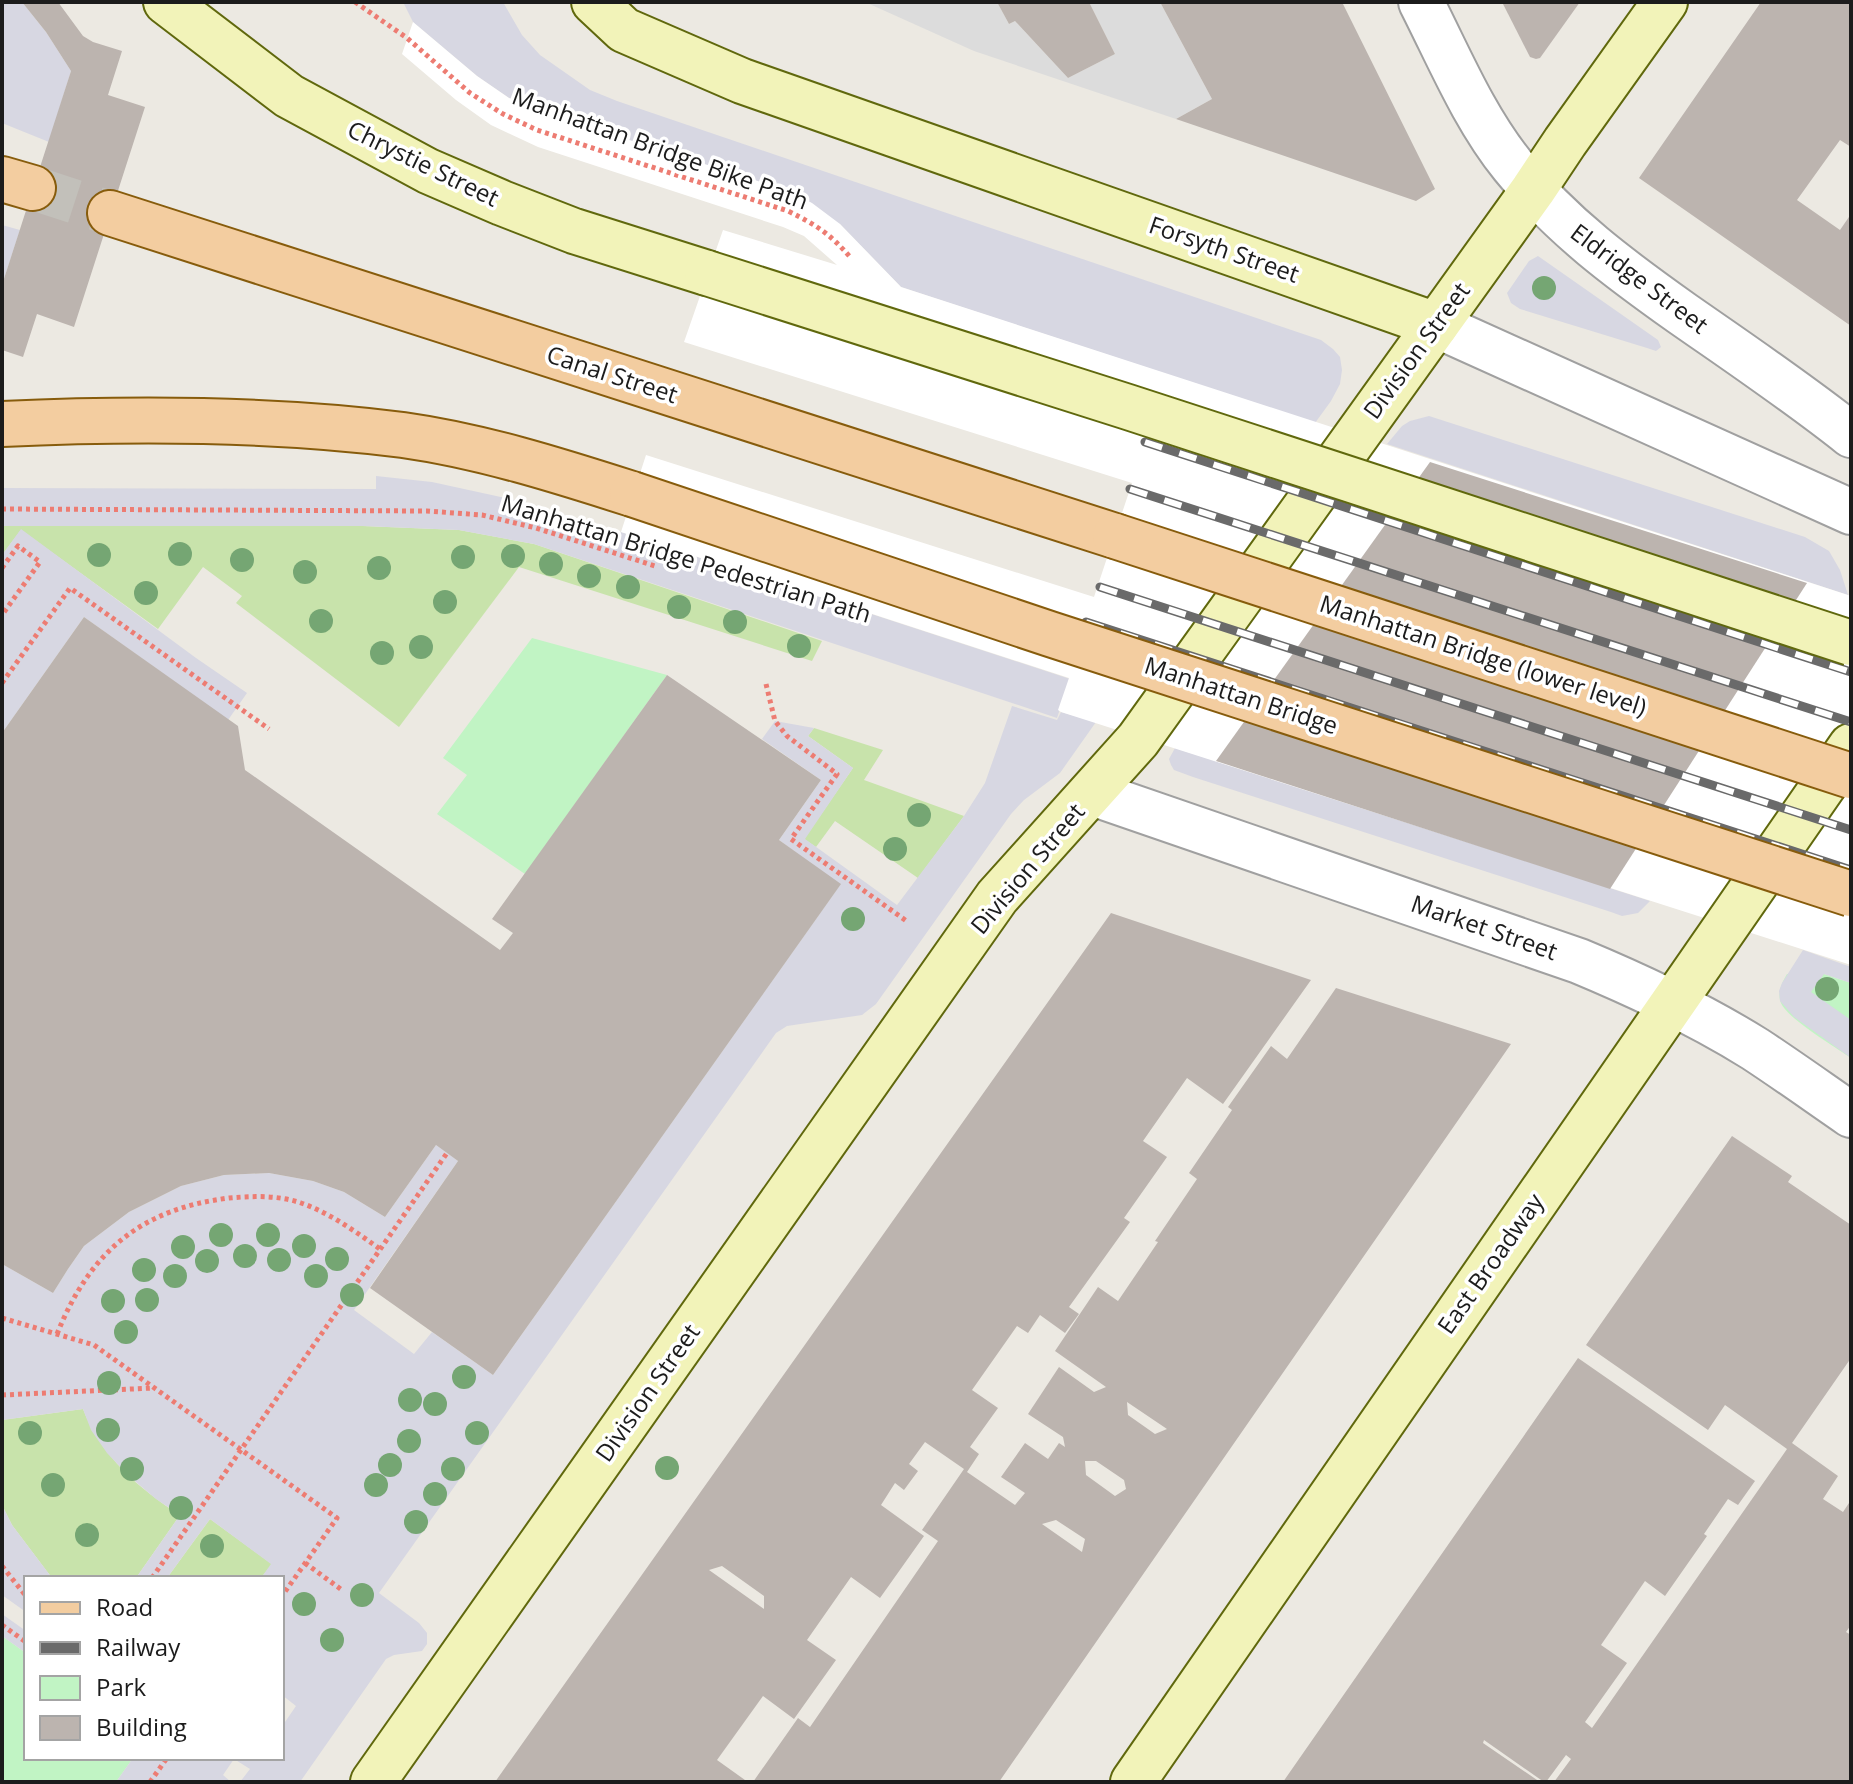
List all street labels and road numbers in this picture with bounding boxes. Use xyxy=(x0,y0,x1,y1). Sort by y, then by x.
street label: Manhattan Bridge Bike Path xyxy=(508,79,813,217)
street label: Chrystie Street xyxy=(343,112,505,214)
street label: Forsyth Street xyxy=(1145,207,1304,290)
street label: Eldridge Street xyxy=(1564,215,1715,340)
street label: Division Street xyxy=(1355,275,1477,425)
street label: Canal Street xyxy=(543,337,682,410)
street label: Manhattan Bridge Pedestrian Path xyxy=(497,485,875,630)
street label: Manhattan Bridge (lower level) xyxy=(1316,586,1651,723)
street label: Manhattan Bridge xyxy=(1140,648,1342,741)
street label: Division Street xyxy=(962,796,1091,940)
street label: Market Street xyxy=(1407,886,1562,967)
street label: East Broadway xyxy=(1429,1185,1551,1340)
street label: Division Street xyxy=(587,1317,707,1468)

